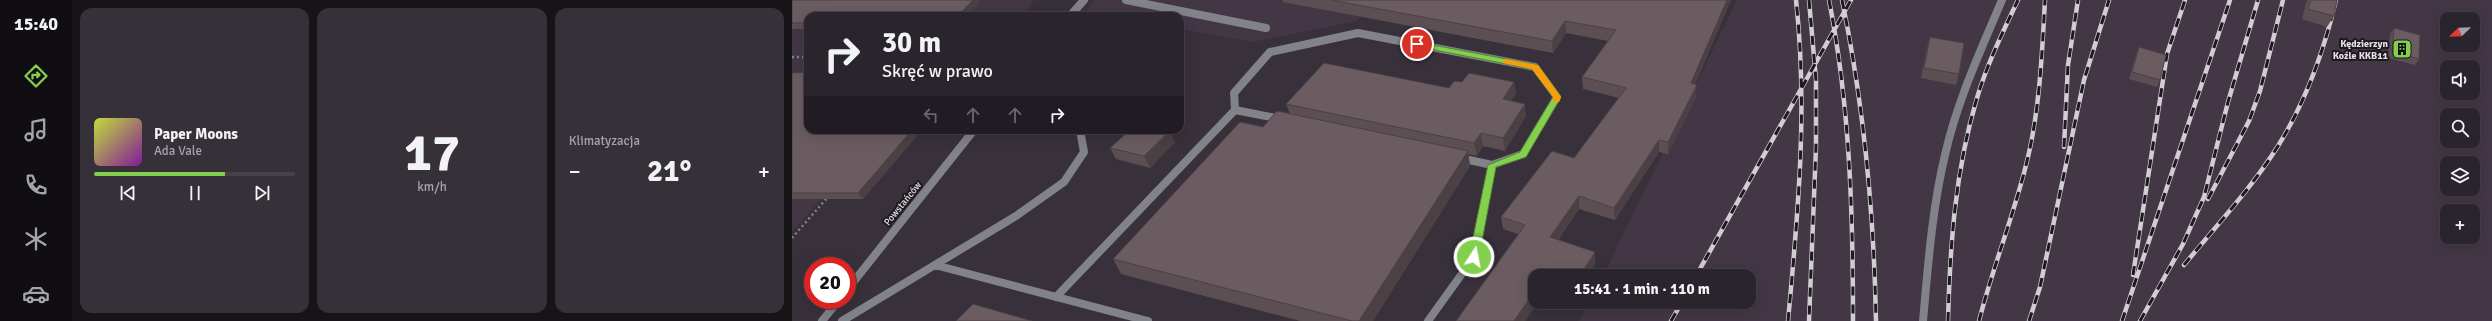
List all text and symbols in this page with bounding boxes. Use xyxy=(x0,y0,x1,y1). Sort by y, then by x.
north arrow xyxy=(2440,12,2480,52)
map controls xyxy=(2440,12,2480,244)
text: 15:40 xyxy=(14,13,58,35)
text: 30 m xyxy=(882,26,941,60)
pin xyxy=(1400,27,1434,61)
icon: right xyxy=(816,28,868,80)
icon: arrive xyxy=(1406,33,1428,55)
place label: Kędzierzyn Koźle KKB11 xyxy=(2333,38,2389,62)
building icon: Kędzierzyn Koźle KKB11 xyxy=(2391,38,2413,60)
text: Skręć w prawo xyxy=(882,60,993,82)
button: sound xyxy=(2440,60,2480,100)
icon: directions xyxy=(22,62,50,90)
icon: left xyxy=(920,104,942,126)
icon: ahead xyxy=(962,104,984,126)
icon: ahead xyxy=(1004,104,1026,126)
icon: right xyxy=(1046,104,1068,126)
button: search xyxy=(2440,108,2480,148)
icon: music xyxy=(22,116,50,144)
text: 17 xyxy=(404,121,460,185)
text: Paper Moons xyxy=(154,125,238,143)
text: Klimatyzacja xyxy=(569,133,640,149)
text: Ada Vale xyxy=(154,143,202,159)
text: 21° xyxy=(647,153,692,190)
button: layers xyxy=(2440,156,2480,196)
text: − xyxy=(569,158,581,185)
text: + xyxy=(758,158,770,185)
icon: phone xyxy=(22,171,50,199)
text: km/h xyxy=(417,179,447,195)
street label: Powstańców xyxy=(881,179,925,228)
icon: previous xyxy=(117,182,139,204)
icon: pause xyxy=(184,182,206,204)
icon: next xyxy=(251,182,273,204)
button: + xyxy=(2440,204,2480,244)
icon: climate xyxy=(22,225,50,253)
position arrow xyxy=(1453,236,1495,278)
speed limit sign: 20 xyxy=(804,257,856,309)
icon: car xyxy=(22,280,50,308)
text: 15:41 · 1 min · 110 m xyxy=(1574,280,1710,298)

